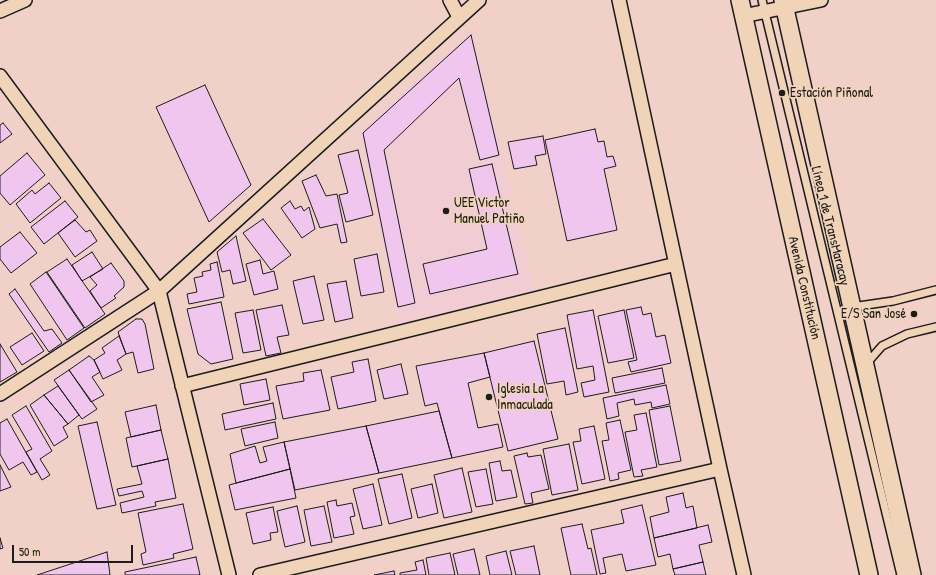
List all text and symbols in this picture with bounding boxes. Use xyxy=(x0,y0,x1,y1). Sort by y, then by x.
place label: Estación Piñonal xyxy=(790,85,873,101)
marker: Estación Piñonal xyxy=(777,88,787,98)
street label: Línea 1 de TransMaracay xyxy=(807,165,853,287)
place label: UEE Victor Manuel Patiño xyxy=(454,195,524,228)
marker: UEE Victor Manuel Patiño xyxy=(441,206,451,216)
street label: Avenida Constitución xyxy=(784,235,824,341)
place label: E/S San José xyxy=(841,306,906,322)
marker: E/S San José xyxy=(909,309,919,319)
place label: Iglesia La Inmaculada xyxy=(497,381,553,414)
marker: Iglesia La Inmaculada xyxy=(484,392,494,402)
scale bar xyxy=(14,537,135,563)
text: 50 m xyxy=(19,543,40,560)

